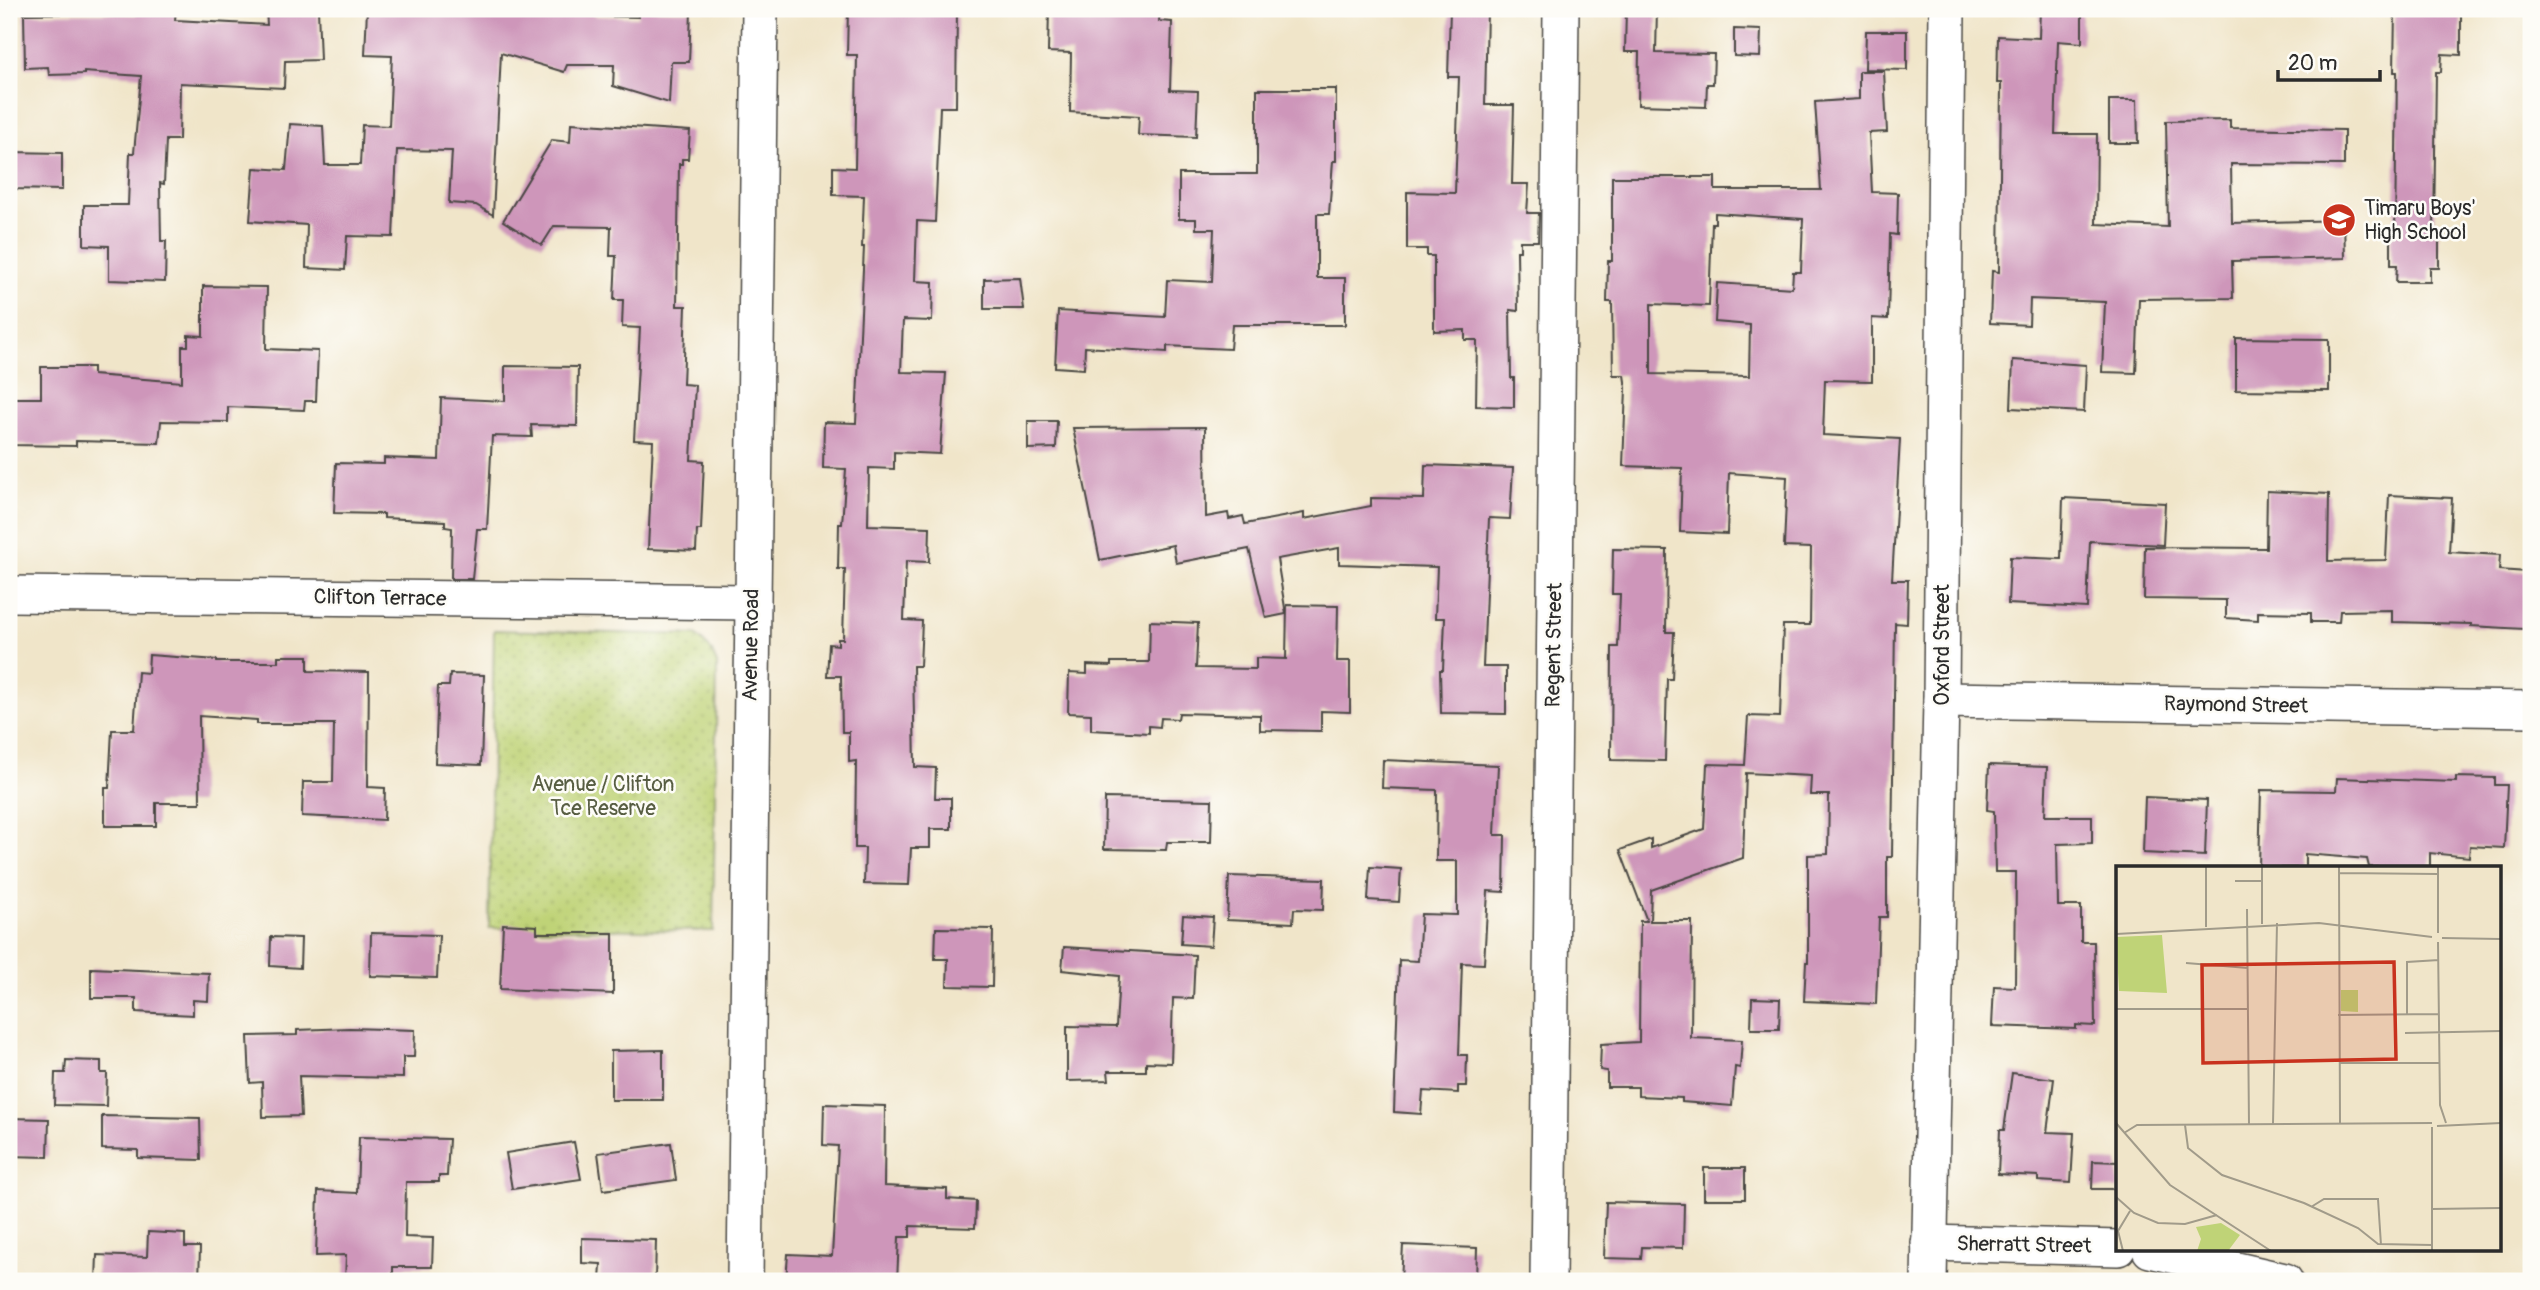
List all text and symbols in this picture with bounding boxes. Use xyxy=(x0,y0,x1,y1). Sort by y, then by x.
scale bar xyxy=(2278,38,2379,82)
text: 20 m xyxy=(2288,50,2337,77)
place label: Timaru Boys' High School xyxy=(2364,195,2476,246)
school or university icon: Timaru Boys' High School xyxy=(2320,201,2358,239)
street label: Regent Street xyxy=(1539,582,1569,708)
street label: Clifton Terrace xyxy=(313,583,447,613)
street label: Oxford Street xyxy=(1929,584,1956,706)
street label: Avenue Road xyxy=(737,588,765,702)
street label: Raymond Street xyxy=(2164,690,2309,720)
park label: Avenue / Clifton Tce Reserve xyxy=(532,771,674,822)
inset map xyxy=(2116,866,2502,1252)
street label: Sherratt Street xyxy=(1956,1230,2092,1260)

